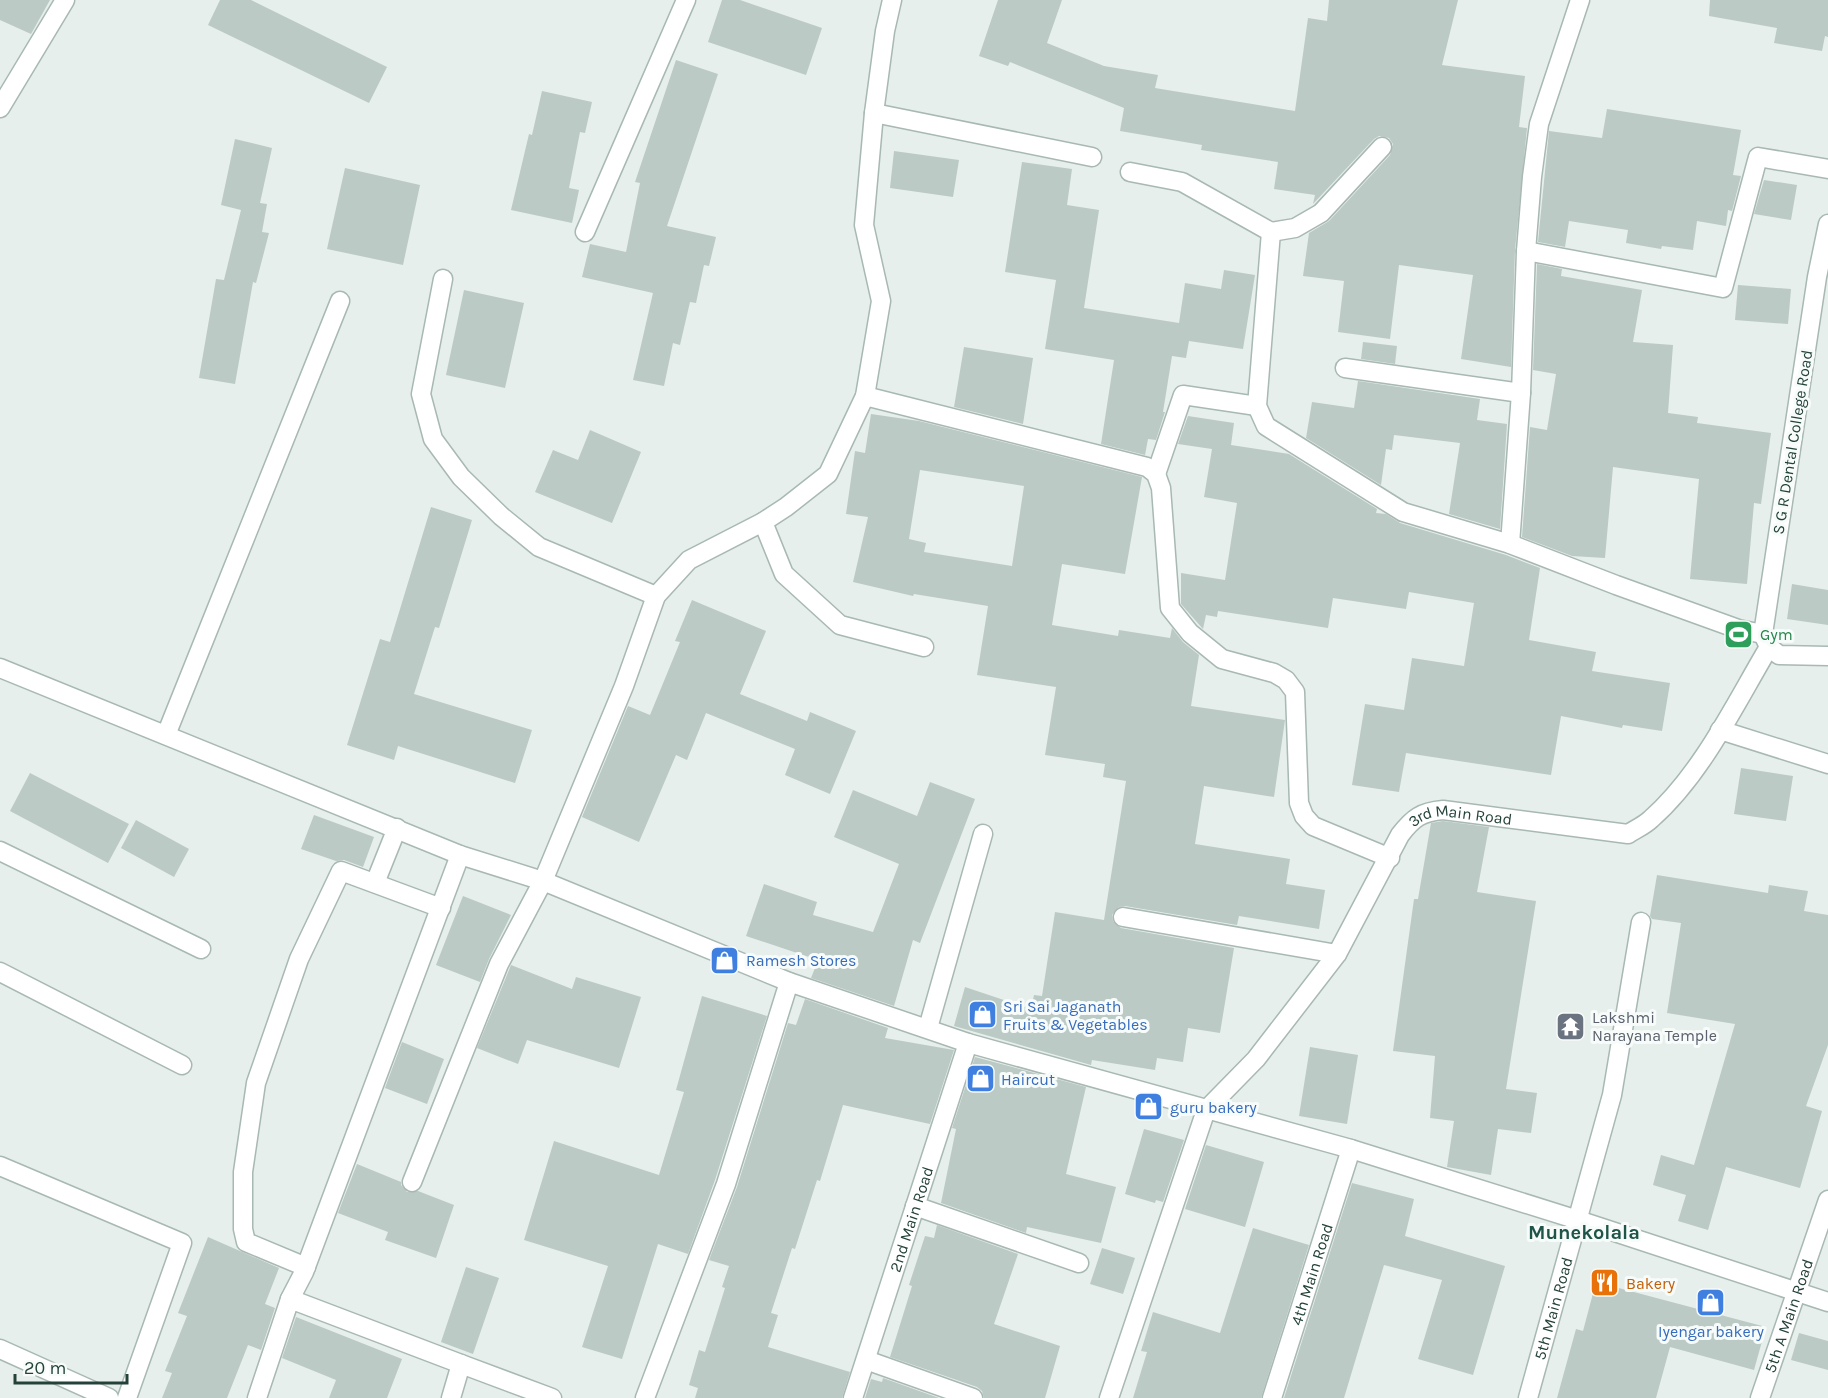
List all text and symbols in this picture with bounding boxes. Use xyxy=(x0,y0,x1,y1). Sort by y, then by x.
street label: S G R Dental College Road xyxy=(1769,349,1816,536)
sports icon: Gym xyxy=(1723,618,1755,650)
place label: Gym xyxy=(1760,625,1793,644)
street label: 3rd Main Road xyxy=(1404,800,1513,831)
shop icon: Ramesh Stores xyxy=(709,944,741,976)
place label: Ramesh Stores xyxy=(746,951,857,970)
place label: Sri Sai Jaganath Fruits & Vegetables xyxy=(1003,997,1148,1034)
shop icon: Sri Sai Jaganath Fruits & Vegetables xyxy=(966,999,998,1031)
place label: Lakshmi Narayana Temple xyxy=(1592,1008,1717,1045)
temple icon: Lakshmi Narayana Temple xyxy=(1555,1010,1587,1042)
shop icon: Haircut xyxy=(964,1063,996,1095)
place label: Haircut xyxy=(1001,1070,1055,1089)
shop icon: guru bakery xyxy=(1133,1091,1165,1123)
place label: guru bakery xyxy=(1170,1098,1257,1117)
street label: 2nd Main Road xyxy=(885,1164,937,1274)
street label: 4th Main Road xyxy=(1287,1221,1337,1328)
district label: Munekolala xyxy=(1528,1221,1640,1244)
street label: 5th Main Road xyxy=(1530,1255,1577,1362)
street label: 5th A Main Road xyxy=(1760,1256,1817,1375)
restaurant icon: Bakery xyxy=(1589,1267,1621,1299)
place label: Bakery xyxy=(1626,1274,1676,1293)
shop icon: Iyengar bakery xyxy=(1695,1287,1727,1319)
place label: Iyengar bakery xyxy=(1658,1322,1765,1341)
scale bar xyxy=(15,1347,128,1385)
text: 20 m xyxy=(24,1357,66,1379)

